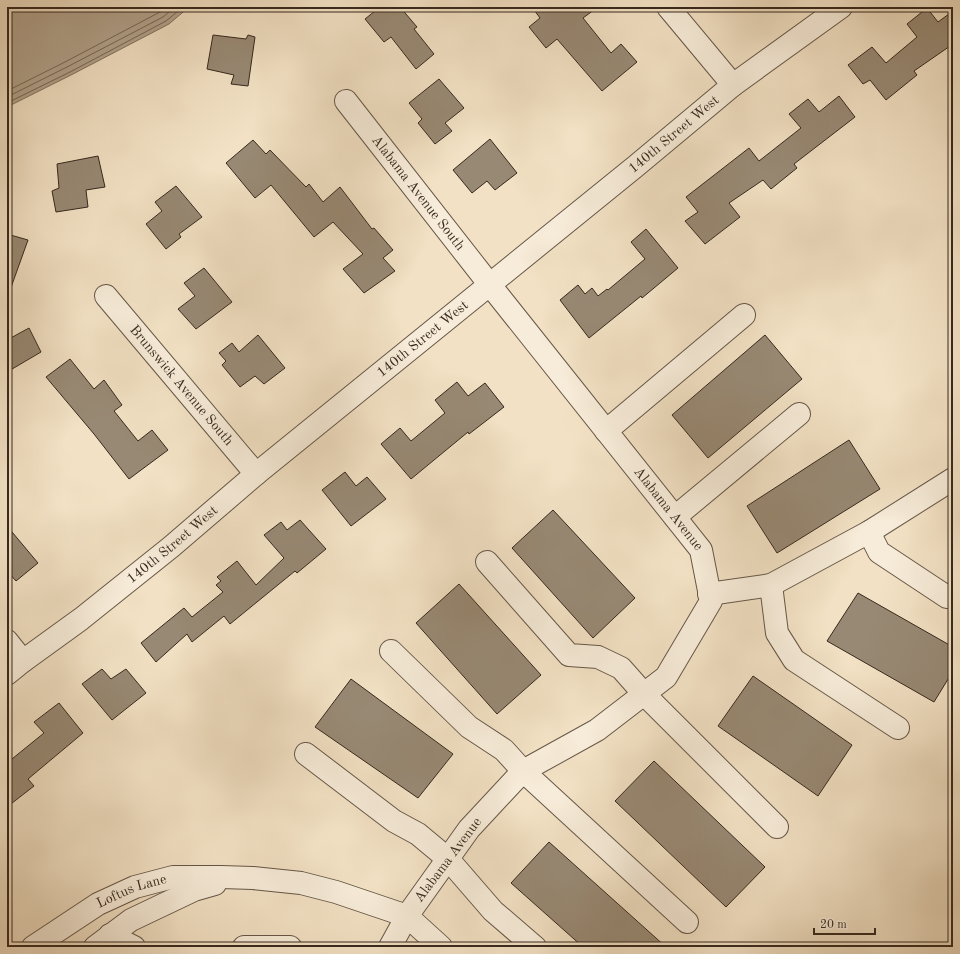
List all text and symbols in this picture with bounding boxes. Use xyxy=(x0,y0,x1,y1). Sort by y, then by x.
street label: 140th Street West xyxy=(626,93,722,176)
street label: Alabama Avenue South xyxy=(369,133,467,253)
street label: 140th Street West xyxy=(374,298,471,380)
street label: Brunswick Avenue South xyxy=(127,323,236,449)
street label: Alabama Avenue xyxy=(631,465,706,553)
street label: 140th Street West xyxy=(124,503,220,586)
street label: Alabama Avenue xyxy=(412,815,484,905)
street label: Loftus Lane xyxy=(94,872,168,911)
scale bar xyxy=(814,910,875,936)
text: 20 m xyxy=(820,919,847,931)

